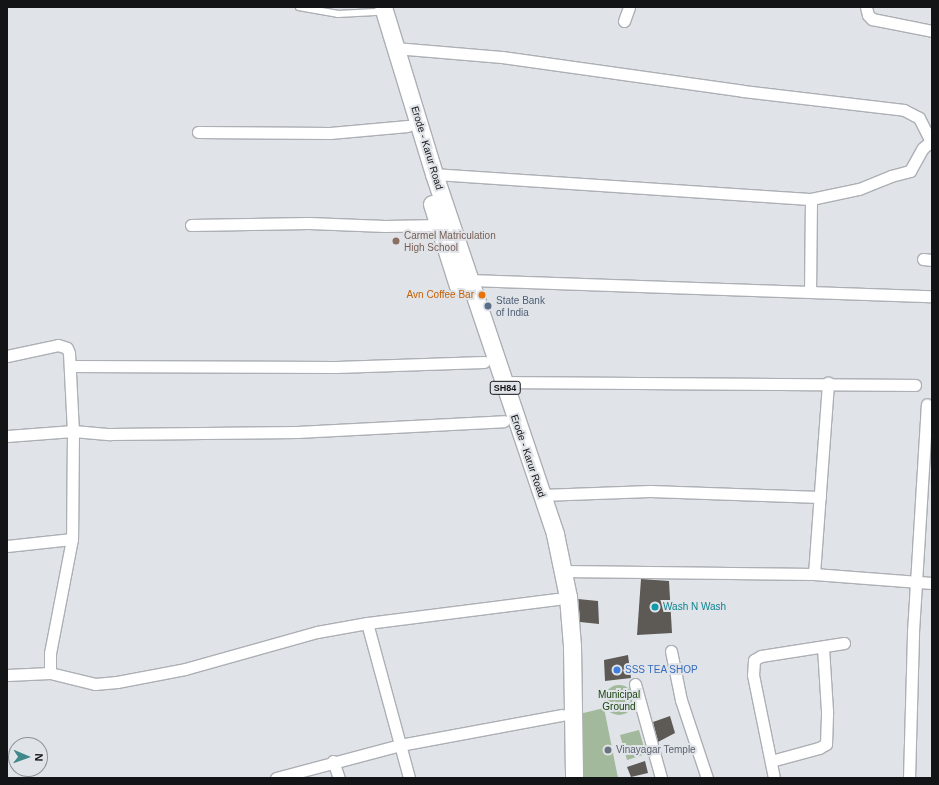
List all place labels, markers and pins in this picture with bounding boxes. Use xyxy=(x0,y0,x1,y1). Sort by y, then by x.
place label: Carmel Matriculation High School xyxy=(404,229,496,252)
marker: Carmel Matriculation High School xyxy=(391,236,401,246)
place label: Avn Coffee Bar xyxy=(407,289,474,301)
marker: Avn Coffee Bar xyxy=(477,290,487,300)
place label: State Bank of India xyxy=(496,294,545,318)
marker: State Bank of India xyxy=(483,301,493,311)
place label: Wash N Wash xyxy=(663,601,726,613)
marker: Wash N Wash xyxy=(650,602,660,612)
place label: SSS TEA SHOP xyxy=(625,664,698,676)
marker: SSS TEA SHOP xyxy=(612,665,622,675)
place label: Vinayagar Temple xyxy=(616,744,696,756)
marker: Vinayagar Temple xyxy=(603,745,613,755)

